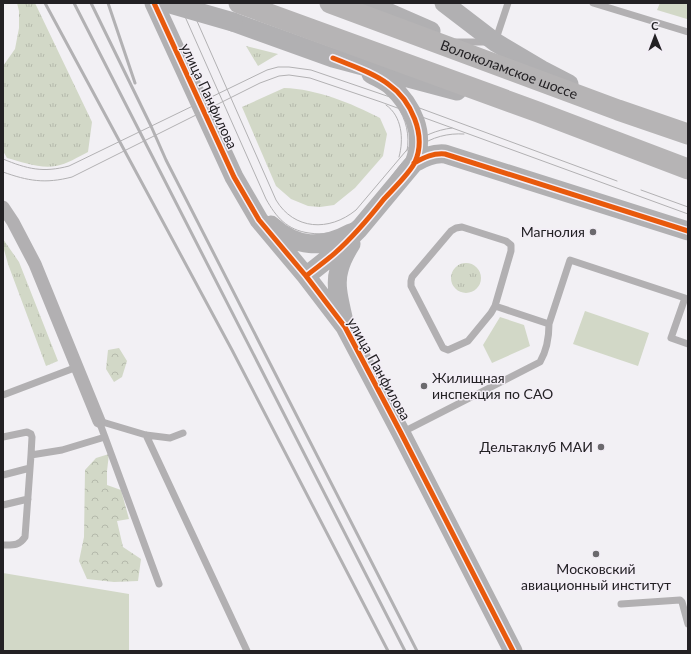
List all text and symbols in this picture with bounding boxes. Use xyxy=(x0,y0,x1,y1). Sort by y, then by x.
north arrow xyxy=(635,16,675,56)
text: С xyxy=(651,19,659,32)
street label: Волоколамское шоссе xyxy=(438,36,580,102)
street label: улица Панфилова xyxy=(178,40,241,151)
place label: Магнолия xyxy=(521,223,585,240)
marker: Магнолия xyxy=(588,227,598,237)
street label: улица Панфилова xyxy=(344,314,415,423)
place label: Жилищная инспекция по САО xyxy=(432,369,553,402)
marker: Жилищная инспекция по САО xyxy=(419,381,429,391)
place label: Дельтаклуб МАИ xyxy=(480,438,593,455)
marker: Дельтаклуб МАИ xyxy=(596,442,606,452)
marker: Московский авиационный институт xyxy=(591,549,601,559)
place label: Московский авиационный институт xyxy=(521,560,671,593)

